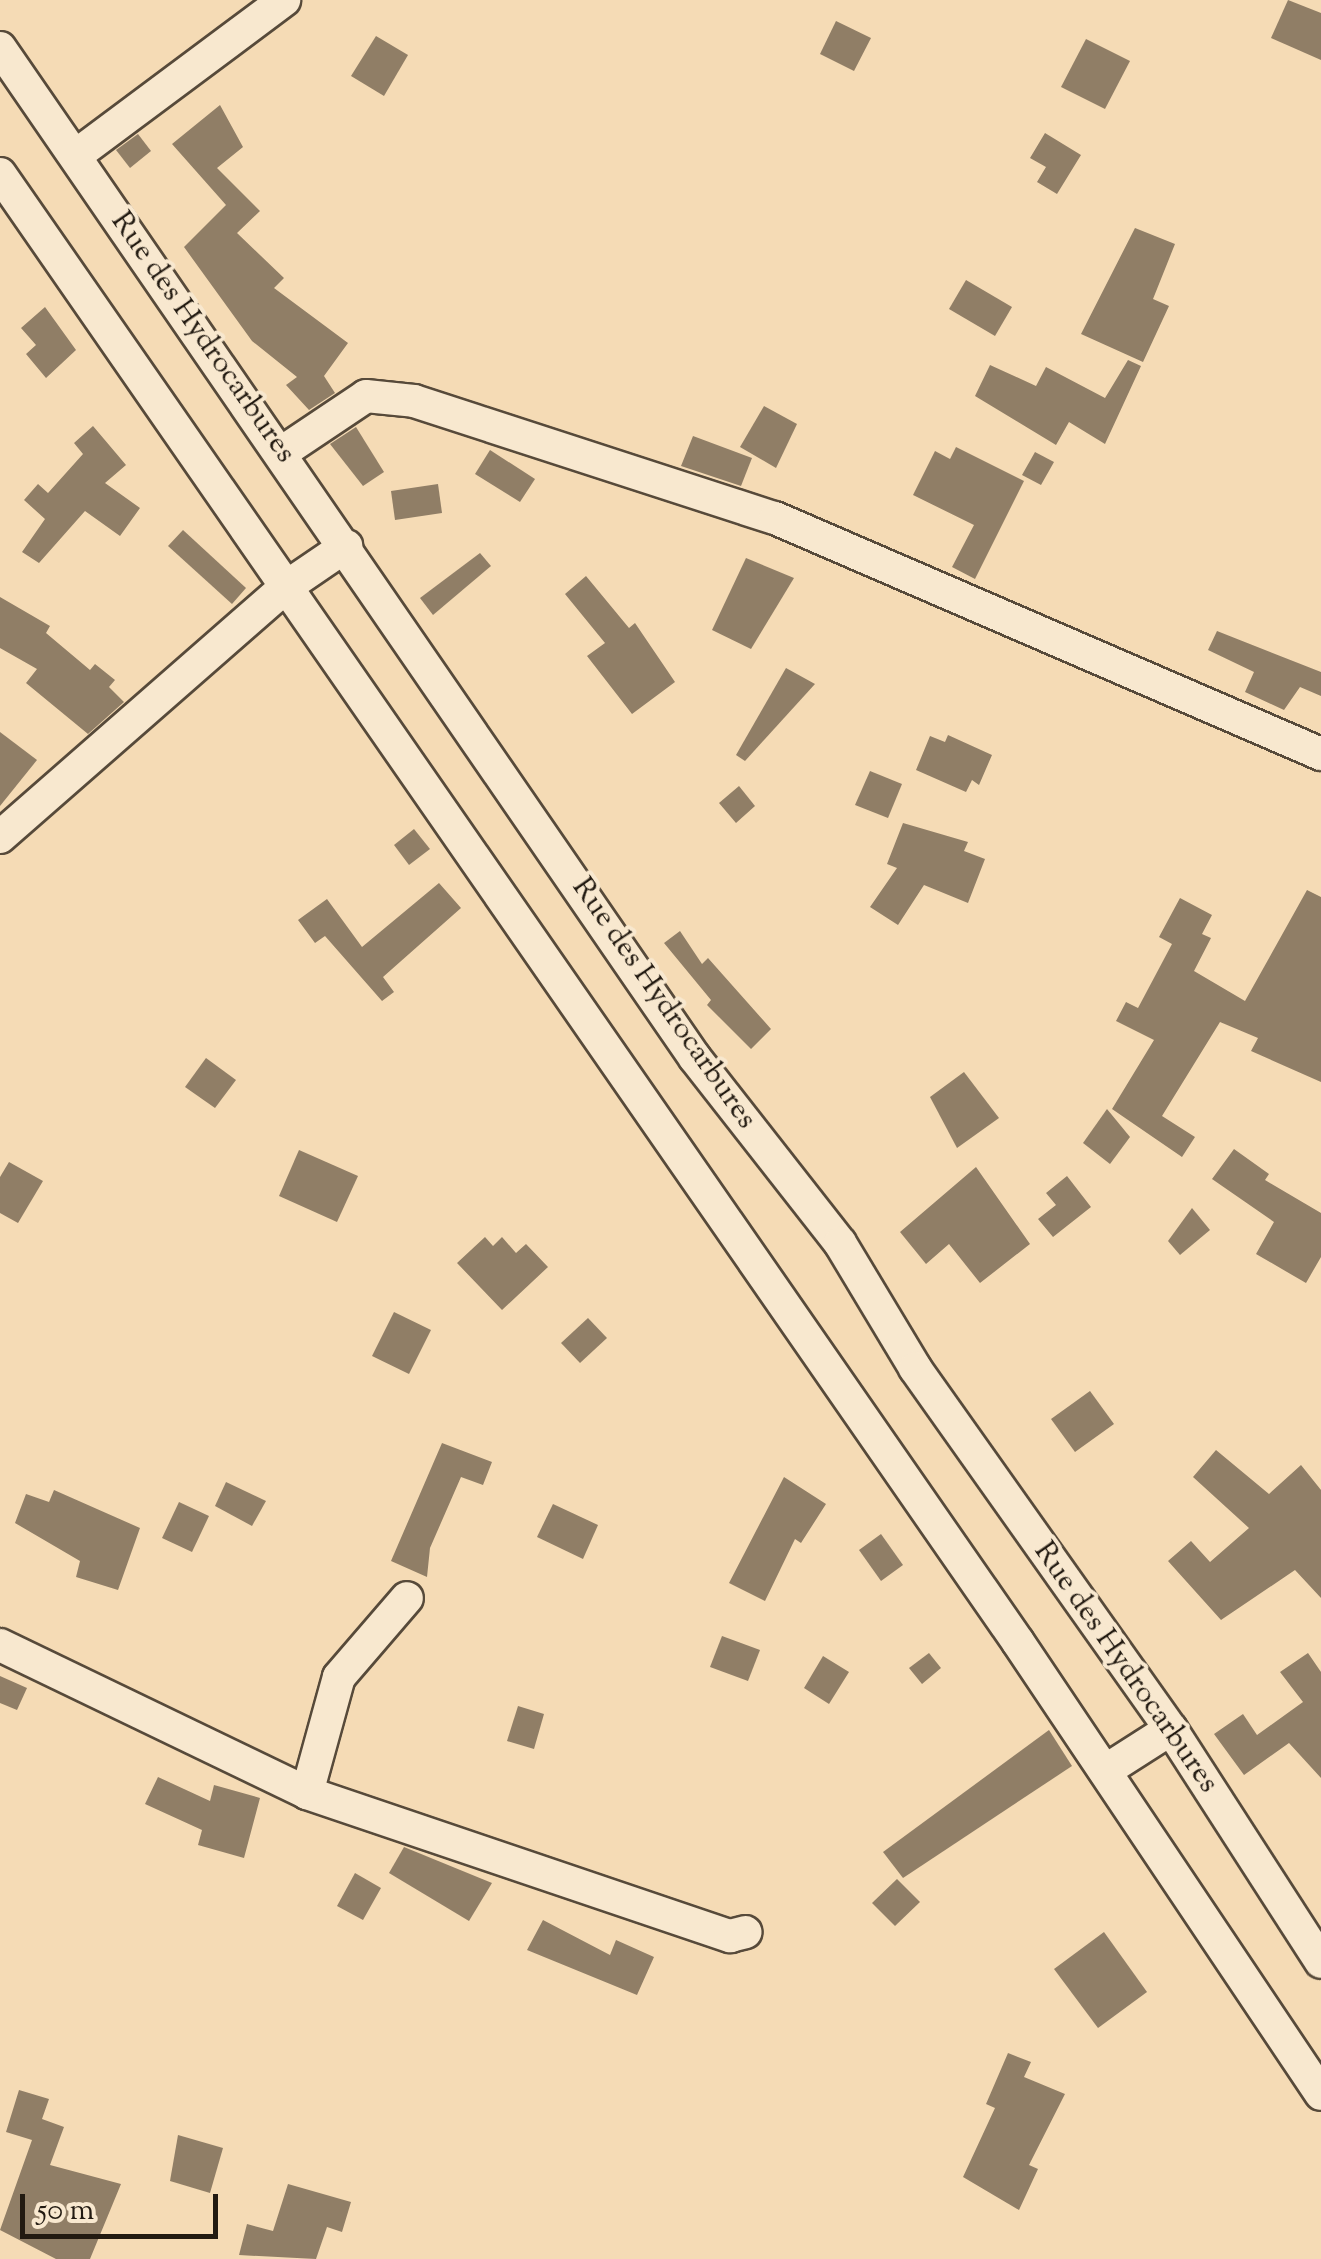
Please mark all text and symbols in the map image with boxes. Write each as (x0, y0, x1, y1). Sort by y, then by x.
street label: Rue des Hydrocarbures (102, 206, 302, 470)
street label: Rue des Hydrocarbures (563, 872, 763, 1136)
street label: Rue des Hydrocarbures (1025, 1536, 1225, 1800)
scale bar (25, 2174, 222, 2236)
text: 50 m (37, 2190, 94, 2233)

